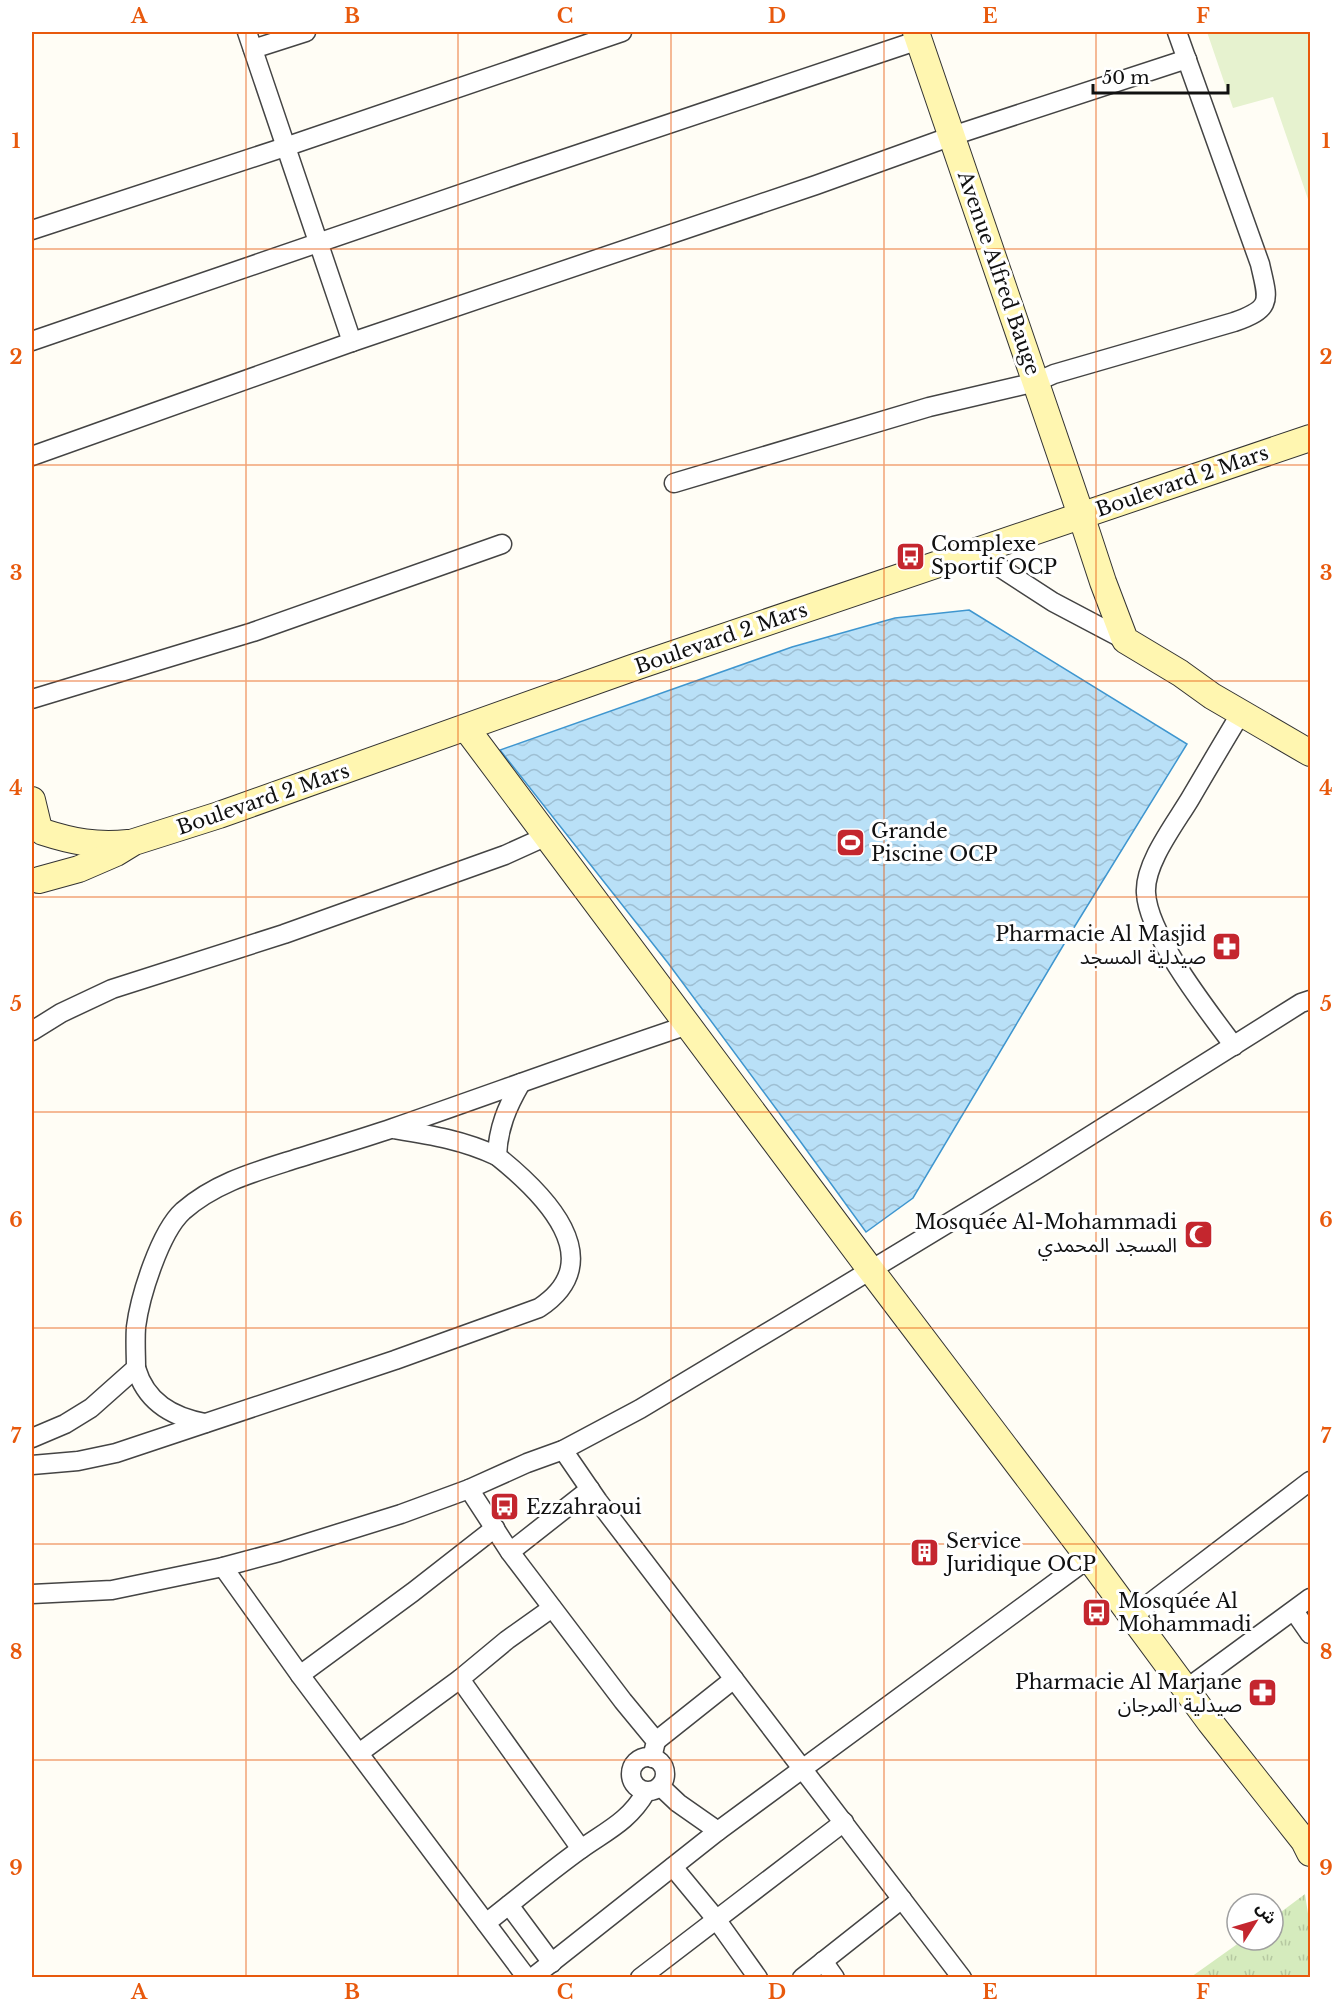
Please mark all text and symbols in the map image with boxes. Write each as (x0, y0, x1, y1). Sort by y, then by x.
text: A (130, 4, 148, 28)
text: B (344, 4, 360, 28)
text: C (557, 4, 573, 28)
text: D (768, 4, 786, 28)
text: E (982, 4, 998, 28)
text: F (1196, 4, 1210, 28)
scale bar (1093, 57, 1228, 95)
text: 50 m (1102, 67, 1150, 89)
text: 1 (12, 129, 21, 153)
text: 1 (1322, 129, 1331, 153)
street label: Avenue Alfred Bauge (952, 167, 1045, 378)
text: 2 (9, 345, 23, 369)
text: 2 (1319, 345, 1333, 369)
street label: Boulevard 2 Mars (1093, 440, 1271, 522)
place label: Complexe Sportif OCP (931, 532, 1057, 579)
bus stop icon: Complexe Sportif OCP (894, 540, 926, 572)
text: 3 (10, 561, 22, 585)
text: 3 (1320, 561, 1332, 585)
street label: Boulevard 2 Mars (632, 597, 810, 679)
street label: Boulevard 2 Mars (174, 758, 352, 840)
text: 4 (9, 776, 23, 800)
text: 4 (1319, 776, 1333, 800)
place label: Grande Piscine OCP (871, 819, 998, 866)
sports icon: Grande Piscine OCP (834, 826, 866, 858)
place label: Pharmacie Al Masjid صيدلية المسجد (995, 922, 1206, 969)
pharmacy icon: Pharmacie Al Masjid صيدلية المسجد (1211, 930, 1243, 962)
text: 5 (10, 992, 22, 1016)
text: 5 (1320, 992, 1332, 1016)
text: 6 (9, 1208, 23, 1232)
text: 6 (1319, 1208, 1333, 1232)
place label: Mosquée Al-Mohammadi المسجد المحمدي (915, 1210, 1177, 1261)
mosque icon: Mosquée Al-Mohammadi المسجد المحمدي (1182, 1218, 1214, 1250)
text: 7 (11, 1424, 22, 1448)
text: 7 (1321, 1424, 1332, 1448)
bus stop icon: Ezzahraoui (489, 1491, 521, 1523)
place label: Ezzahraoui (526, 1495, 642, 1519)
place label: Service Juridique OCP (943, 1529, 1096, 1576)
building icon: Service Juridique OCP (909, 1537, 941, 1569)
place label: Mosquée Al Mohammadi (1118, 1589, 1252, 1636)
bus stop icon: Mosquée Al Mohammadi (1081, 1597, 1113, 1629)
text: 8 (10, 1640, 22, 1664)
text: 8 (1320, 1640, 1332, 1664)
place label: Pharmacie Al Marjane صيدلية المرجان (1015, 1670, 1242, 1717)
pharmacy icon: Pharmacie Al Marjane صيدلية المرجان (1247, 1677, 1279, 1709)
text: 9 (9, 1856, 23, 1880)
text: 9 (1319, 1856, 1333, 1880)
north arrow (1225, 1892, 1285, 1952)
text: ش (1252, 1898, 1282, 1928)
text: A (130, 1980, 148, 2004)
text: B (344, 1980, 360, 2004)
text: C (557, 1980, 573, 2004)
text: D (768, 1980, 786, 2004)
text: E (982, 1980, 998, 2004)
text: F (1196, 1980, 1210, 2004)

